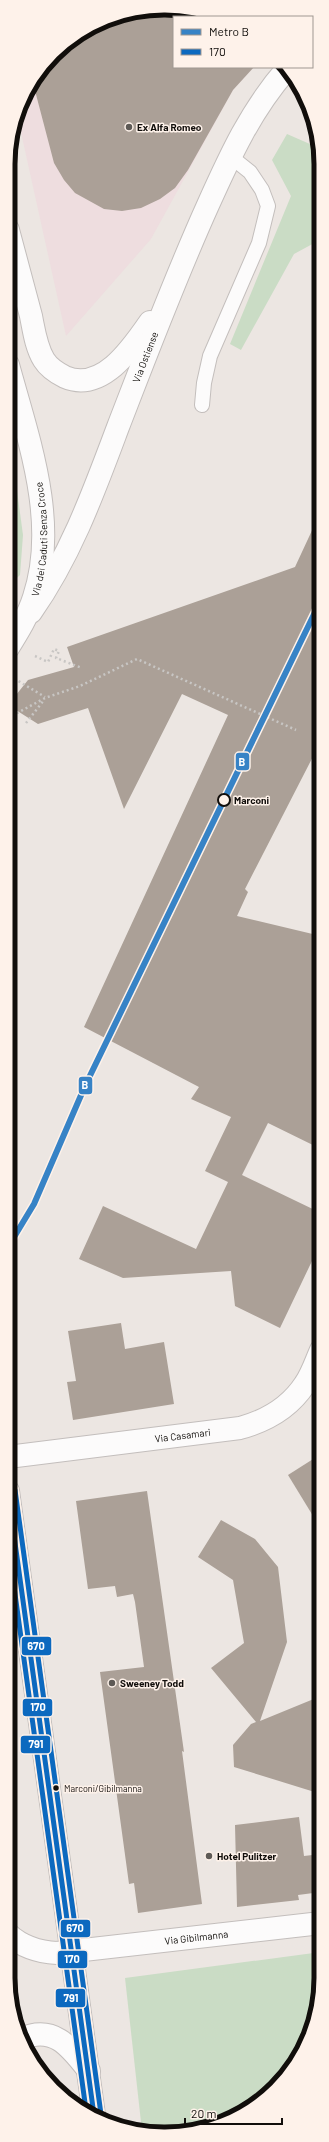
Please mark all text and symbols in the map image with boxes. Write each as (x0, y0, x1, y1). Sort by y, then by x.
legend (173, 16, 313, 68)
text: Metro B (209, 24, 249, 38)
text: 170 (209, 44, 226, 58)
place label: Ex Alfa Romeo (137, 121, 202, 133)
marker: Ex Alfa Romeo (124, 122, 134, 132)
street label: Via Ostiense (130, 330, 160, 384)
street label: Via dei Caduti Senza Croce (29, 481, 49, 598)
line badge: B (235, 752, 250, 771)
text: B (239, 755, 246, 768)
marker: Marconi (217, 793, 231, 807)
place label: Marconi (234, 794, 269, 806)
line badge: B (78, 1076, 93, 1095)
text: B (82, 1078, 89, 1091)
street label: Via Casamari (154, 1426, 211, 1445)
line badge: 670 (21, 1636, 52, 1656)
text: 670 (27, 1639, 45, 1652)
place label: Sweeney Todd (120, 1677, 184, 1689)
marker: Sweeney Todd (107, 1678, 117, 1688)
line badge: 170 (22, 1698, 53, 1717)
text: 170 (30, 1700, 46, 1713)
line badge: 791 (20, 1735, 51, 1754)
text: 791 (29, 1737, 44, 1750)
marker: Marconi/Gibilmanna (51, 1783, 61, 1793)
place label: Marconi/Gibilmanna (64, 1783, 142, 1794)
place label: Hotel Pulitzer (217, 1850, 277, 1862)
marker: Hotel Pulitzer (204, 1851, 214, 1861)
line badge: 670 (60, 1919, 91, 1938)
text: 670 (66, 1921, 84, 1934)
street label: Via Gibilmanna (164, 1928, 229, 1947)
line badge: 170 (57, 1950, 88, 1969)
text: 170 (64, 1952, 80, 1965)
line badge: 791 (55, 1988, 86, 2008)
text: 791 (64, 1991, 79, 2004)
scale bar (185, 2100, 282, 2126)
text: 20 m (191, 2106, 217, 2120)

